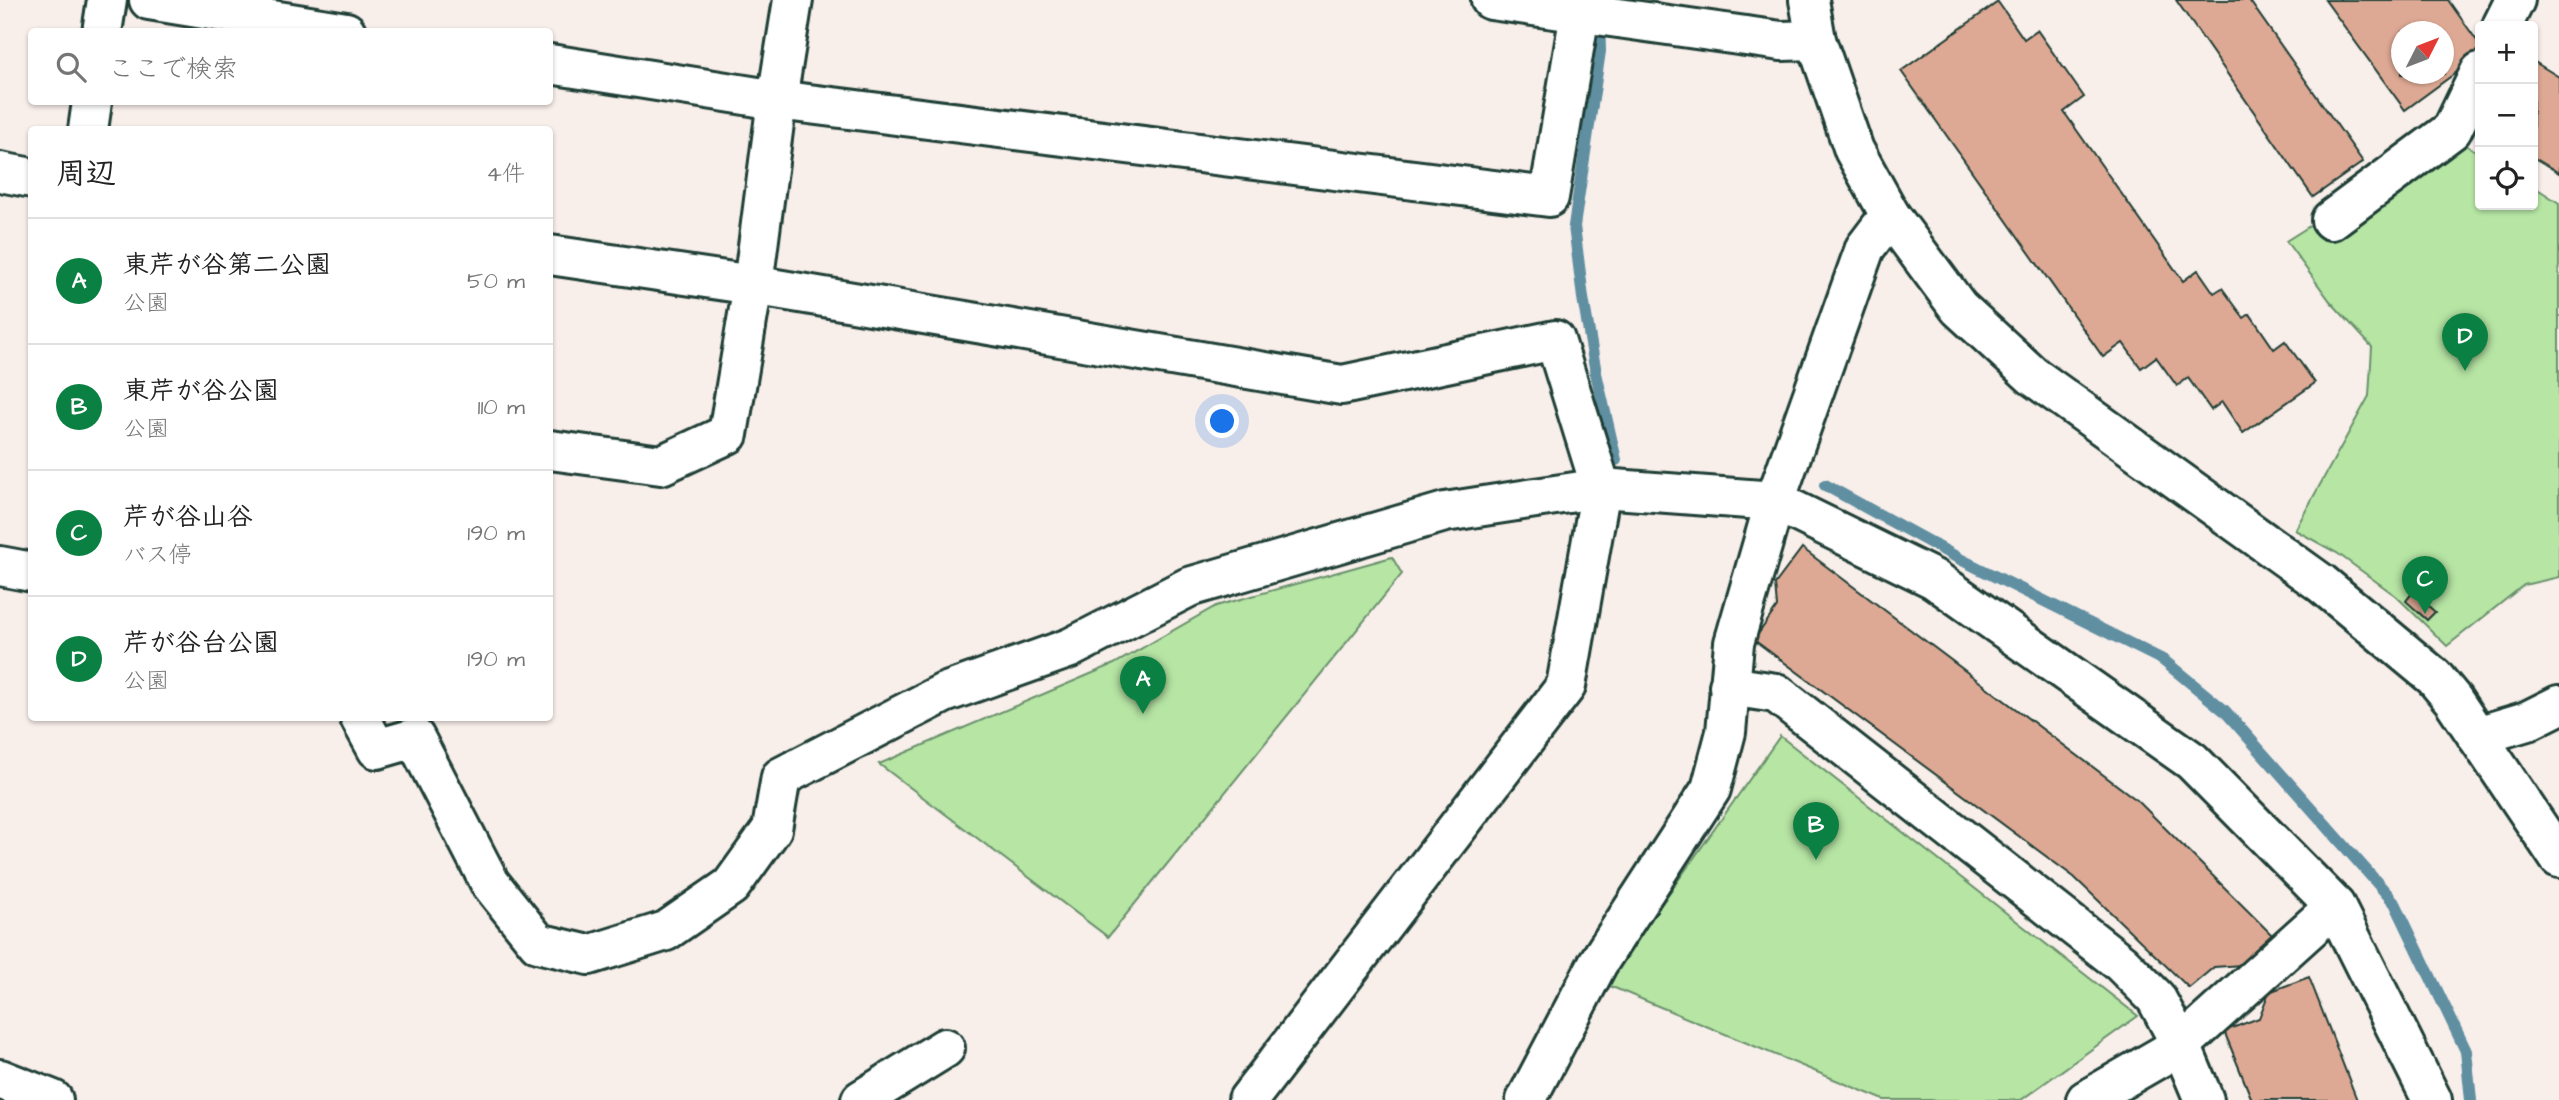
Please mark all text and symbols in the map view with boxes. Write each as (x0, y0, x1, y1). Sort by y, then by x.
north arrow (2391, 21, 2454, 84)
map controls (2475, 21, 2538, 210)
button: + (2475, 21, 2538, 84)
search box (28, 28, 553, 105)
icon: search (52, 48, 90, 86)
text: ここで検索 (108, 51, 238, 87)
button: − (2475, 84, 2538, 147)
button: locate (2475, 147, 2538, 210)
text: 周辺 (56, 153, 116, 195)
text: 4件 (486, 158, 525, 190)
text: 東芹が谷第二公園 (123, 247, 331, 283)
text: A (72, 265, 86, 297)
text: 50 m (467, 265, 525, 297)
text: 公園 (123, 287, 169, 319)
pin: D (2442, 313, 2488, 371)
text: 東芹が谷公園 (123, 373, 279, 409)
text: B (71, 391, 87, 423)
text: 110 m (477, 391, 525, 423)
your location (1205, 404, 1239, 438)
text: 公園 (123, 413, 169, 445)
text: 芹が谷山谷 (123, 499, 253, 535)
text: C (71, 517, 87, 549)
text: 190 m (467, 517, 525, 549)
text: バス停 (123, 539, 192, 571)
pin: C (2402, 556, 2448, 614)
text: 芹が谷台公園 (123, 625, 279, 661)
text: D (72, 643, 86, 675)
text: 190 m (467, 643, 525, 675)
pin: A (1120, 656, 1166, 714)
text: 公園 (123, 665, 169, 697)
pin: B (1793, 802, 1839, 860)

